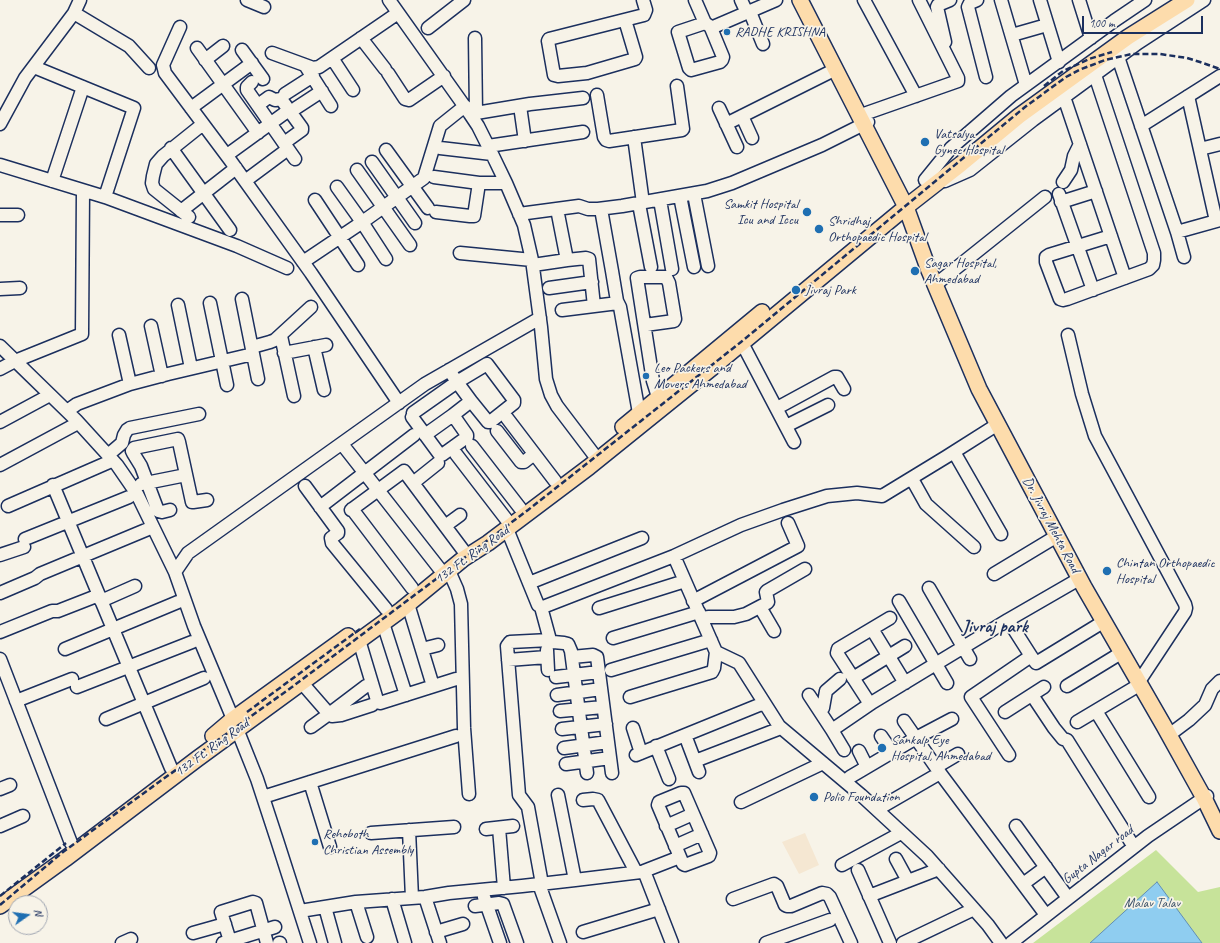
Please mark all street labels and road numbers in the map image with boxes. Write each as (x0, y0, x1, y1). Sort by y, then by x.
street label: Dr. Jivraj Mehta Road (1019, 474, 1083, 576)
street label: 132 Ft. Ring Road (432, 522, 512, 588)
street label: 132 Ft. Ring Road (172, 715, 252, 781)
street label: Gupta Nagar road (1059, 822, 1137, 888)

